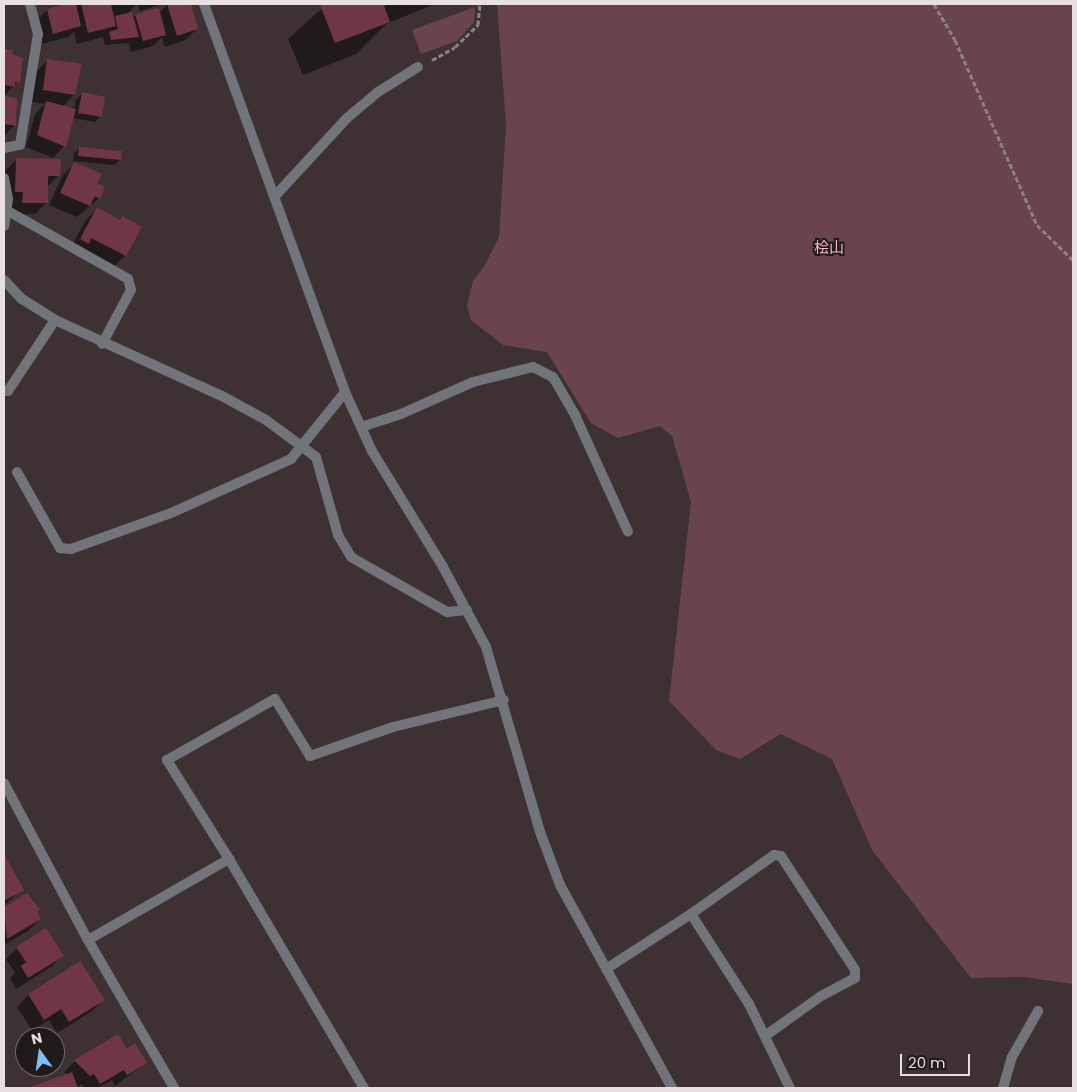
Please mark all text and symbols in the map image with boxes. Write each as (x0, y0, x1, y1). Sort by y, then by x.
park label: 桧山 (814, 239, 844, 257)
north arrow (15, 1027, 65, 1077)
text: N (29, 1027, 44, 1049)
scale bar (902, 1044, 972, 1076)
text: 20 m (908, 1052, 946, 1073)

